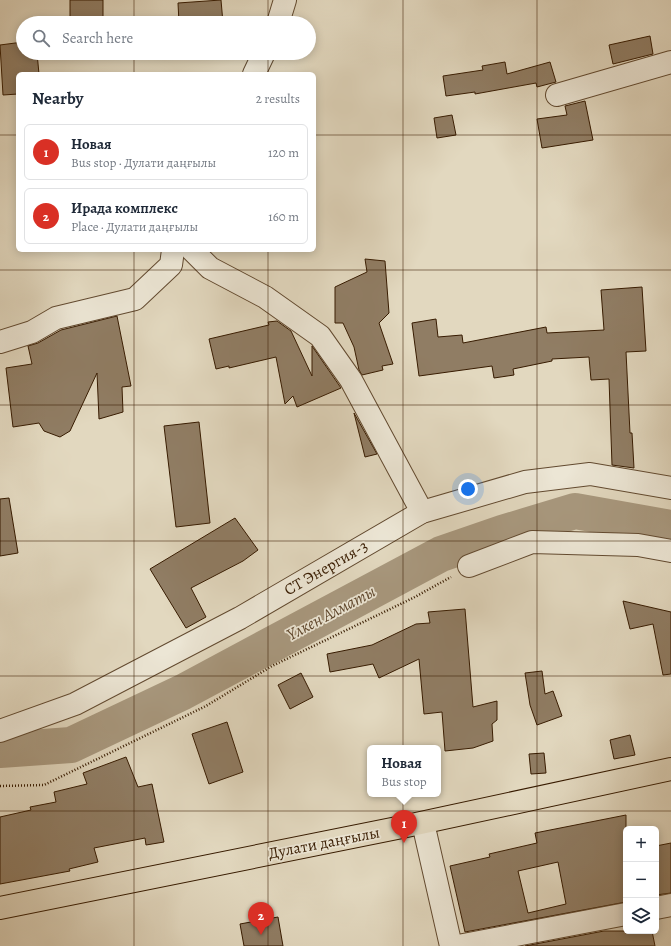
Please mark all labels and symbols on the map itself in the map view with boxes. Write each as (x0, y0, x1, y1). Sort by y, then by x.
your location (458, 479, 478, 499)
street label: СТ Энергия-3 (280, 535, 372, 601)
water label: Үлкен Алматы (283, 580, 379, 646)
pin: 1 (391, 810, 417, 843)
street label: Дулати даңғылы (266, 821, 382, 865)
pin: 2 (248, 902, 274, 935)

